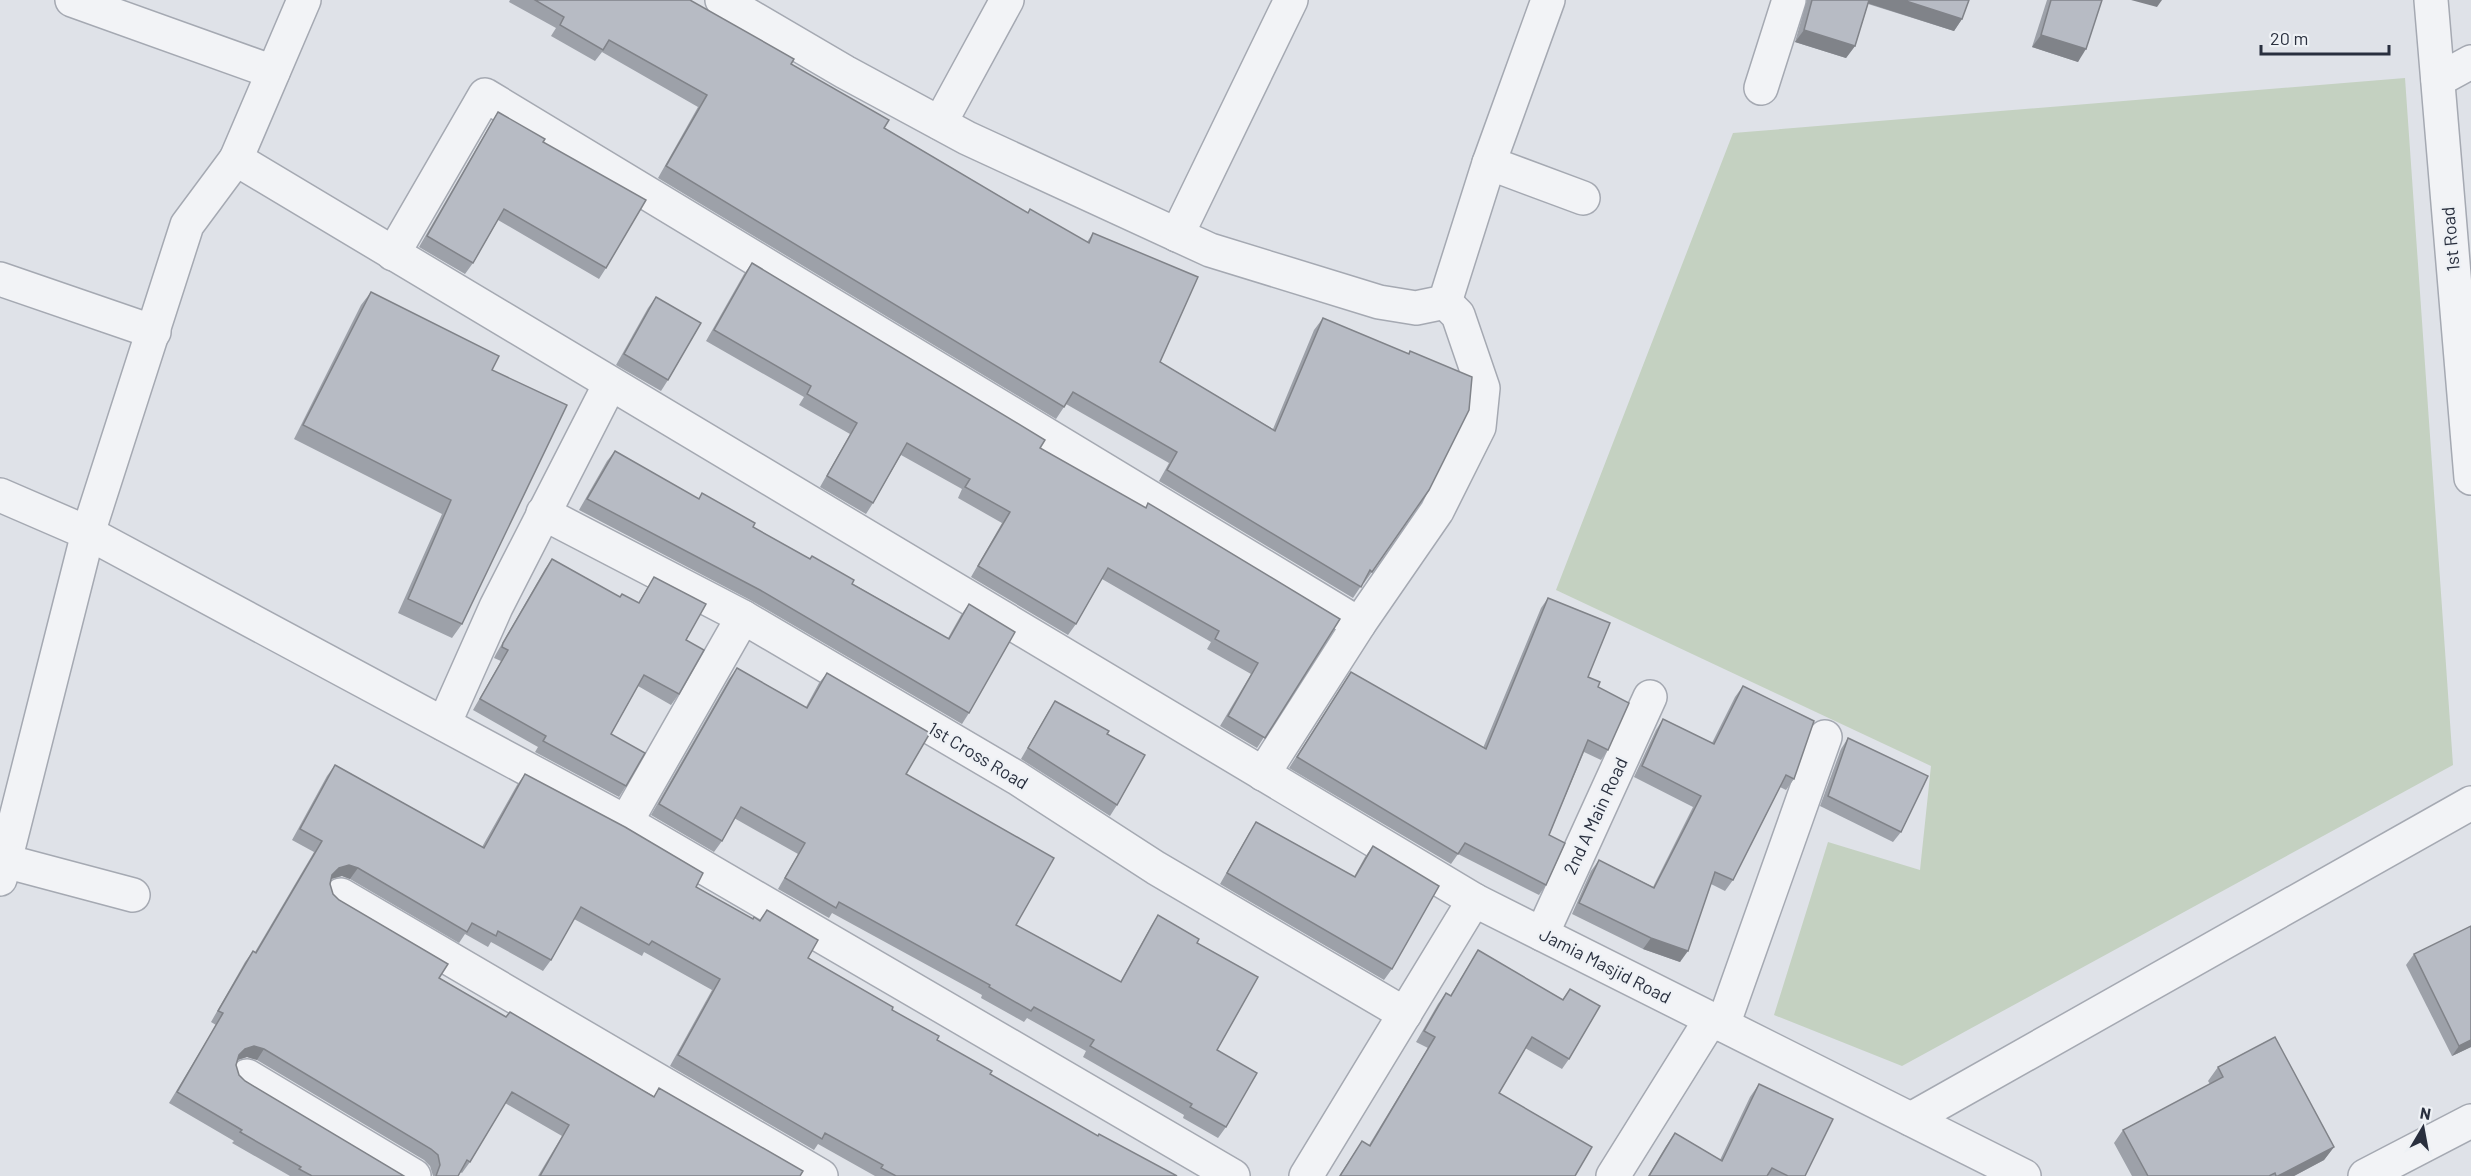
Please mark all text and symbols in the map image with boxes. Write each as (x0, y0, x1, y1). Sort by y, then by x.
scale bar (2261, 18, 2388, 56)
text: 20 m (2270, 27, 2308, 49)
street label: 1st Road (2436, 206, 2464, 272)
street label: 1st Cross Road (925, 717, 1032, 794)
street label: 2nd A Main Road (1558, 753, 1632, 878)
street label: Jamia Masjid Road (1536, 922, 1675, 1008)
north arrow (2393, 1098, 2453, 1158)
text: N (2419, 1102, 2433, 1123)

